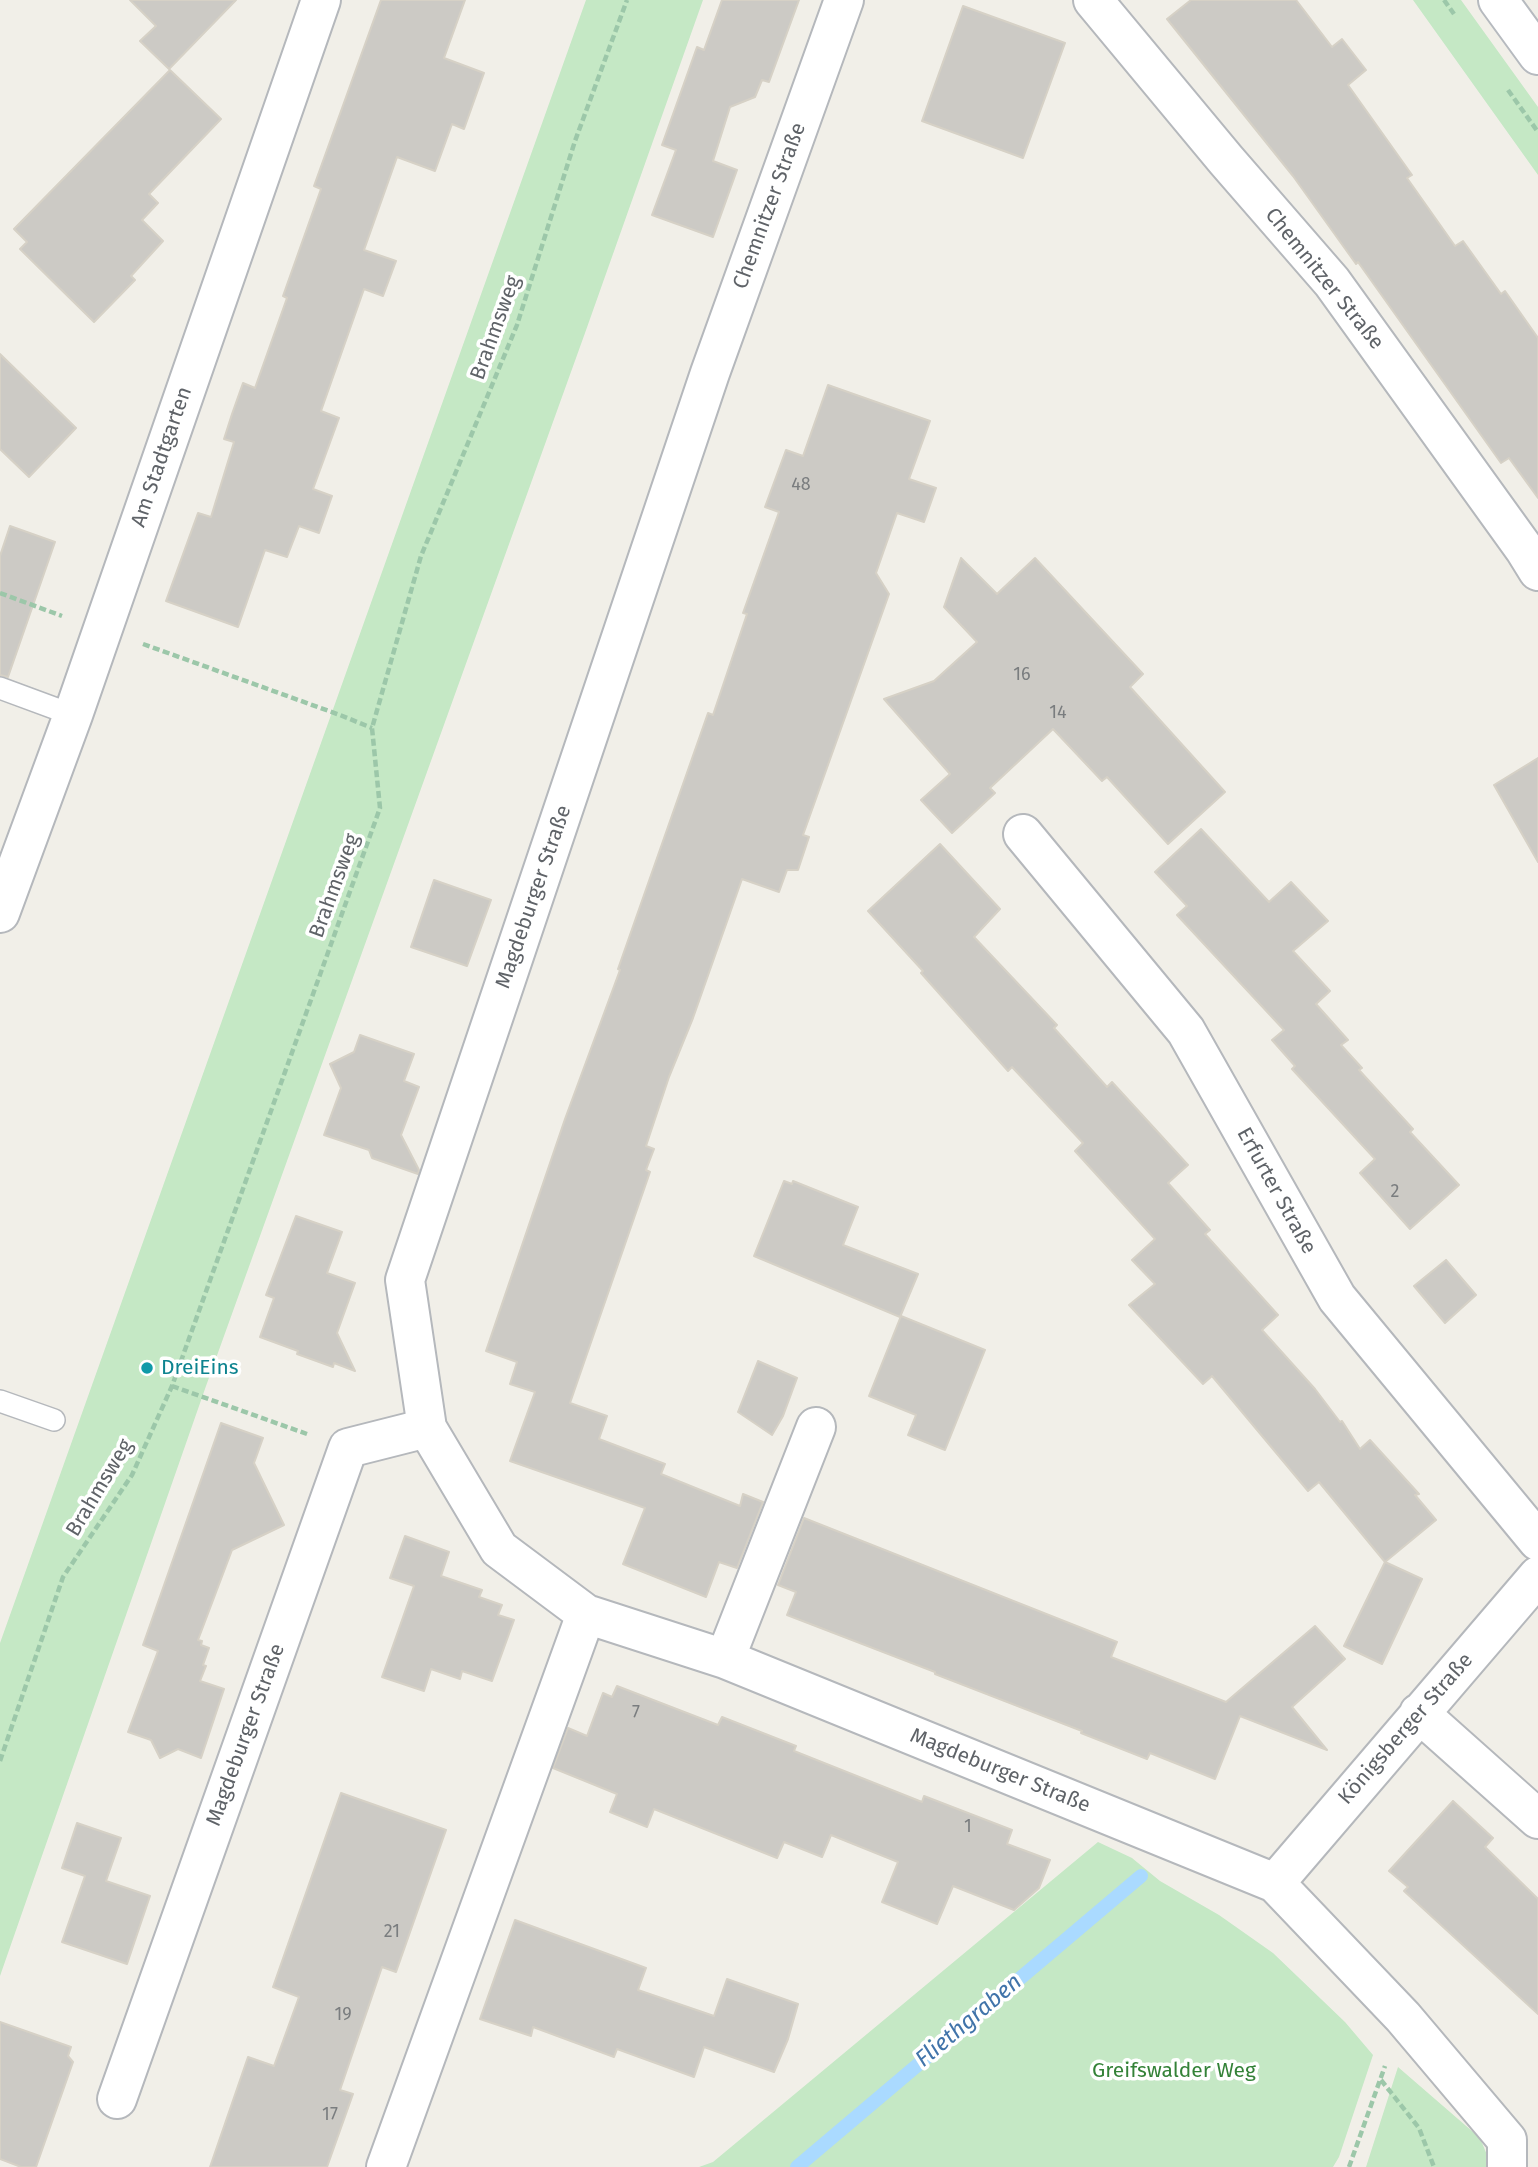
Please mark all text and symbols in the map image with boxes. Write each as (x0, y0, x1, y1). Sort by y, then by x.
street label: Chemnitzer Straße (728, 119, 812, 293)
street label: Chemnitzer Straße (1259, 203, 1389, 355)
street label: Brahmsweg (466, 273, 526, 383)
street label: Am Stadtgarten (126, 384, 198, 530)
house number: 48 (791, 474, 811, 496)
house number: 16 (1013, 664, 1031, 686)
house number: 14 (1049, 702, 1067, 724)
street label: Magdeburger Straße (491, 802, 577, 992)
street label: Brahmsweg (305, 831, 365, 941)
street label: Erfurter Straße (1231, 1123, 1321, 1259)
house number: 2 (1391, 1181, 1399, 1203)
place label: DreiEins (161, 1355, 239, 1381)
marker: DreiEins (139, 1360, 155, 1376)
street label: Brahmsweg (61, 1435, 139, 1541)
street label: Magdeburger Straße (201, 1640, 291, 1830)
street label: Königsberger Straße (1333, 1648, 1479, 1810)
house number: 7 (632, 1702, 640, 1724)
street label: Magdeburger Straße (906, 1723, 1094, 1819)
house number: 1 (964, 1816, 972, 1838)
house number: 21 (384, 1921, 400, 1943)
water label: Fliethgraben (910, 1969, 1028, 2073)
house number: 19 (334, 2004, 352, 2026)
park label: Greifswalder Weg (1092, 2058, 1256, 2084)
house number: 17 (322, 2104, 338, 2126)

